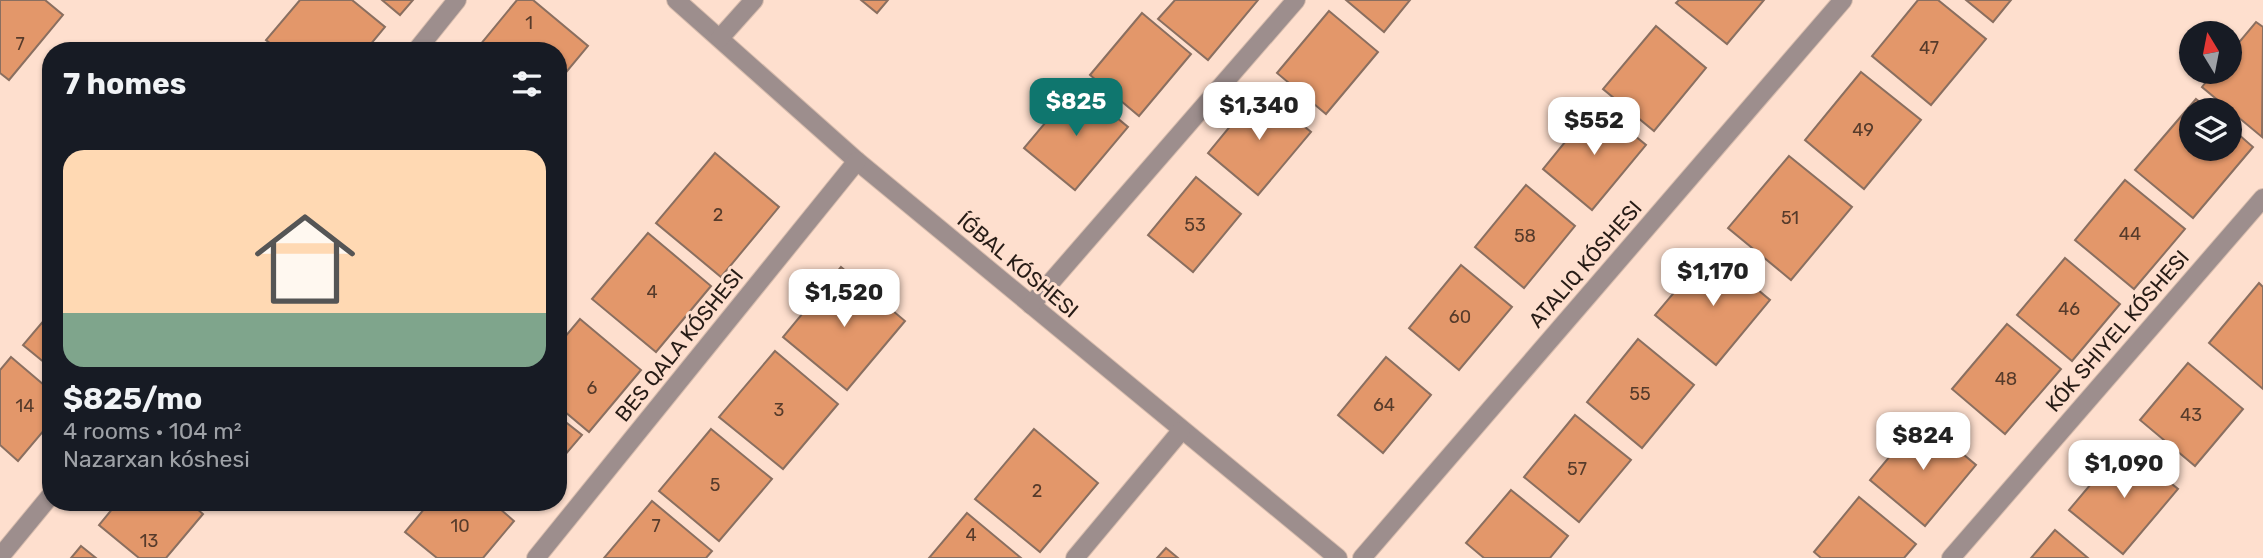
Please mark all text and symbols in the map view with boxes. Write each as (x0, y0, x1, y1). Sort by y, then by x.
house number: 1 (525, 12, 533, 34)
north arrow (2179, 21, 2242, 84)
map controls (2179, 21, 2242, 161)
house number: 7 (15, 33, 25, 55)
house number: 47 (1919, 37, 1939, 59)
icon: filters (508, 65, 546, 103)
text: 7 homes (63, 66, 186, 102)
pin: $825 (1035, 78, 1117, 138)
pin: $1,340 (1202, 82, 1316, 142)
text: $825 (1046, 87, 1106, 115)
text: $1,340 (1219, 91, 1299, 119)
pin: $552 (1553, 97, 1635, 157)
button: layers (2179, 98, 2242, 161)
text: $552 (1564, 106, 1624, 134)
house number: 49 (1852, 119, 1874, 141)
icon: home (242, 196, 368, 322)
street label: ATALIQ KÓSHESI (1523, 196, 1647, 332)
house number: 2 (713, 204, 723, 226)
street label: ÍǴBAL KÓSHESI (952, 207, 1084, 323)
house number: 51 (1781, 207, 1799, 229)
house number: 53 (1184, 214, 1206, 236)
house number: 44 (2119, 223, 2141, 245)
house number: 58 (1514, 225, 1536, 247)
street label: KÓK SHIYEL KÓSHESI (2040, 245, 2194, 417)
pin: $1,170 (1656, 248, 1770, 308)
text: $1,170 (1677, 257, 1749, 285)
street label: BES QALA KÓSHESI (610, 264, 748, 426)
pin: $1,520 (787, 270, 901, 329)
text: $1,520 (805, 278, 883, 306)
house number: 4 (646, 281, 658, 303)
house number: 46 (2058, 298, 2080, 320)
house number: 60 (1449, 306, 1471, 328)
house number: 48 (1995, 368, 2017, 390)
house number: 6 (587, 377, 598, 399)
text: $825/mo (63, 381, 202, 417)
house number: 55 (1629, 383, 1651, 405)
house number: 64 (1373, 394, 1395, 416)
house number: 14 (16, 395, 34, 417)
house number: 3 (774, 399, 784, 421)
house number: 43 (2180, 404, 2202, 426)
pin: $824 (1882, 412, 1964, 472)
text: 4 rooms · 104 m² (63, 417, 242, 445)
text: $824 (1892, 421, 1954, 449)
pin: $1,090 (2067, 440, 2181, 500)
text: Nazarxan kóshesi (63, 445, 250, 473)
text: $1,090 (2084, 449, 2164, 477)
house number: 57 (1567, 458, 1587, 480)
house number: 5 (710, 474, 720, 496)
house number: 2 (1032, 480, 1042, 502)
house number: 10 (450, 515, 470, 537)
house number: 7 (651, 515, 661, 537)
house number: 4 (965, 524, 977, 546)
house number: 13 (140, 530, 158, 552)

